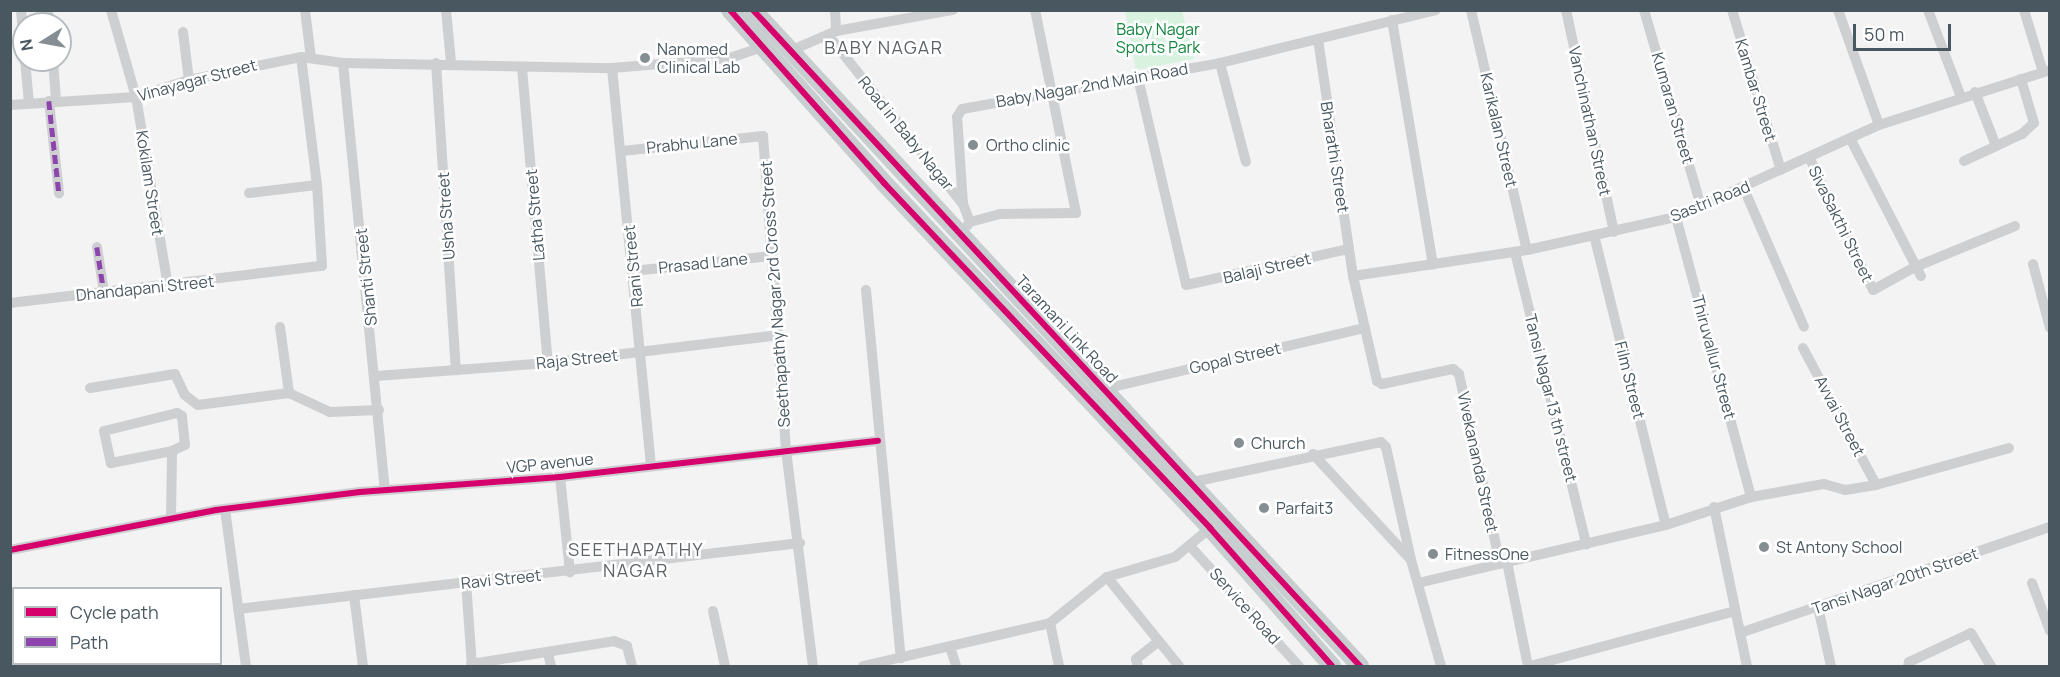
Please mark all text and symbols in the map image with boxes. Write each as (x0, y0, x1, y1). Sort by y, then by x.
north arrow (12, 12, 72, 72)
scale bar (1856, 12, 1954, 50)
park label: Baby Nagar Sports Park (1116, 19, 1200, 57)
text: 50 m (1864, 22, 1904, 46)
district label: BABY NAGAR (824, 36, 944, 58)
street label: Kambar Street (1731, 36, 1781, 144)
text: N (14, 37, 38, 53)
place label: Nanomed Clinical Lab (657, 39, 740, 77)
street label: Vanchinathan Street (1565, 45, 1615, 197)
street label: Kumaran Street (1648, 50, 1698, 166)
marker: Nanomed Clinical Lab (638, 51, 652, 65)
street label: Vinayagar Street (135, 55, 259, 105)
street label: Baby Nagar 2nd Main Road (995, 59, 1189, 111)
street label: Karikalan Street (1476, 71, 1522, 189)
street label: Road in Baby Nagar (854, 72, 958, 194)
street label: Bharathi Street (1317, 100, 1353, 214)
street label: Kokilam Street (132, 129, 168, 237)
street label: Prabhu Lane (645, 129, 739, 157)
place label: Ortho clinic (986, 135, 1070, 155)
marker: Ortho clinic (964, 136, 982, 154)
street label: Seethapathy Nagar 2rd Cross Street (756, 160, 794, 428)
street label: SivaSakthi Street (1805, 163, 1877, 285)
street label: Latha Street (521, 168, 549, 262)
street label: Usha Street (433, 171, 459, 261)
street label: Sastri Road (1667, 176, 1753, 226)
street label: Rani Street (619, 224, 647, 308)
street label: Shanti Street (351, 227, 381, 327)
street label: Prasad Lane (657, 249, 749, 277)
street label: Balaji Street (1221, 249, 1313, 287)
street label: Dhandapani Street (75, 271, 215, 305)
street label: Taramani Link Road (1012, 271, 1122, 387)
street label: Thiruvallur Street (1688, 293, 1740, 421)
street label: Tansi Nagar 13 th street (1521, 312, 1581, 484)
street label: Gopal Street (1188, 338, 1282, 378)
street label: Film Street (1611, 339, 1649, 421)
street label: Raja Street (535, 345, 619, 373)
street label: Avvai Street (1811, 373, 1869, 459)
street label: Vivekananda Street (1454, 390, 1502, 534)
place label: Church (1251, 433, 1305, 453)
marker: Church (1232, 436, 1246, 450)
street label: VGP avenue (506, 449, 594, 477)
place label: Parfait3 (1276, 498, 1333, 518)
marker: Parfait3 (1257, 501, 1271, 515)
place label: St Antony School (1776, 537, 1902, 557)
district label: SEETHAPATHY NAGAR (568, 539, 704, 582)
marker: St Antony School (1757, 540, 1771, 554)
place label: FitnessOne (1445, 544, 1529, 564)
street label: Tansi Nagar 20th Street (1809, 544, 1981, 618)
marker: FitnessOne (1426, 547, 1440, 561)
street label: Service Road (1206, 564, 1284, 648)
street label: Ravi Street (460, 565, 542, 593)
legend (12, 587, 222, 665)
text: Cycle path (70, 600, 159, 624)
text: Path (70, 630, 108, 654)

